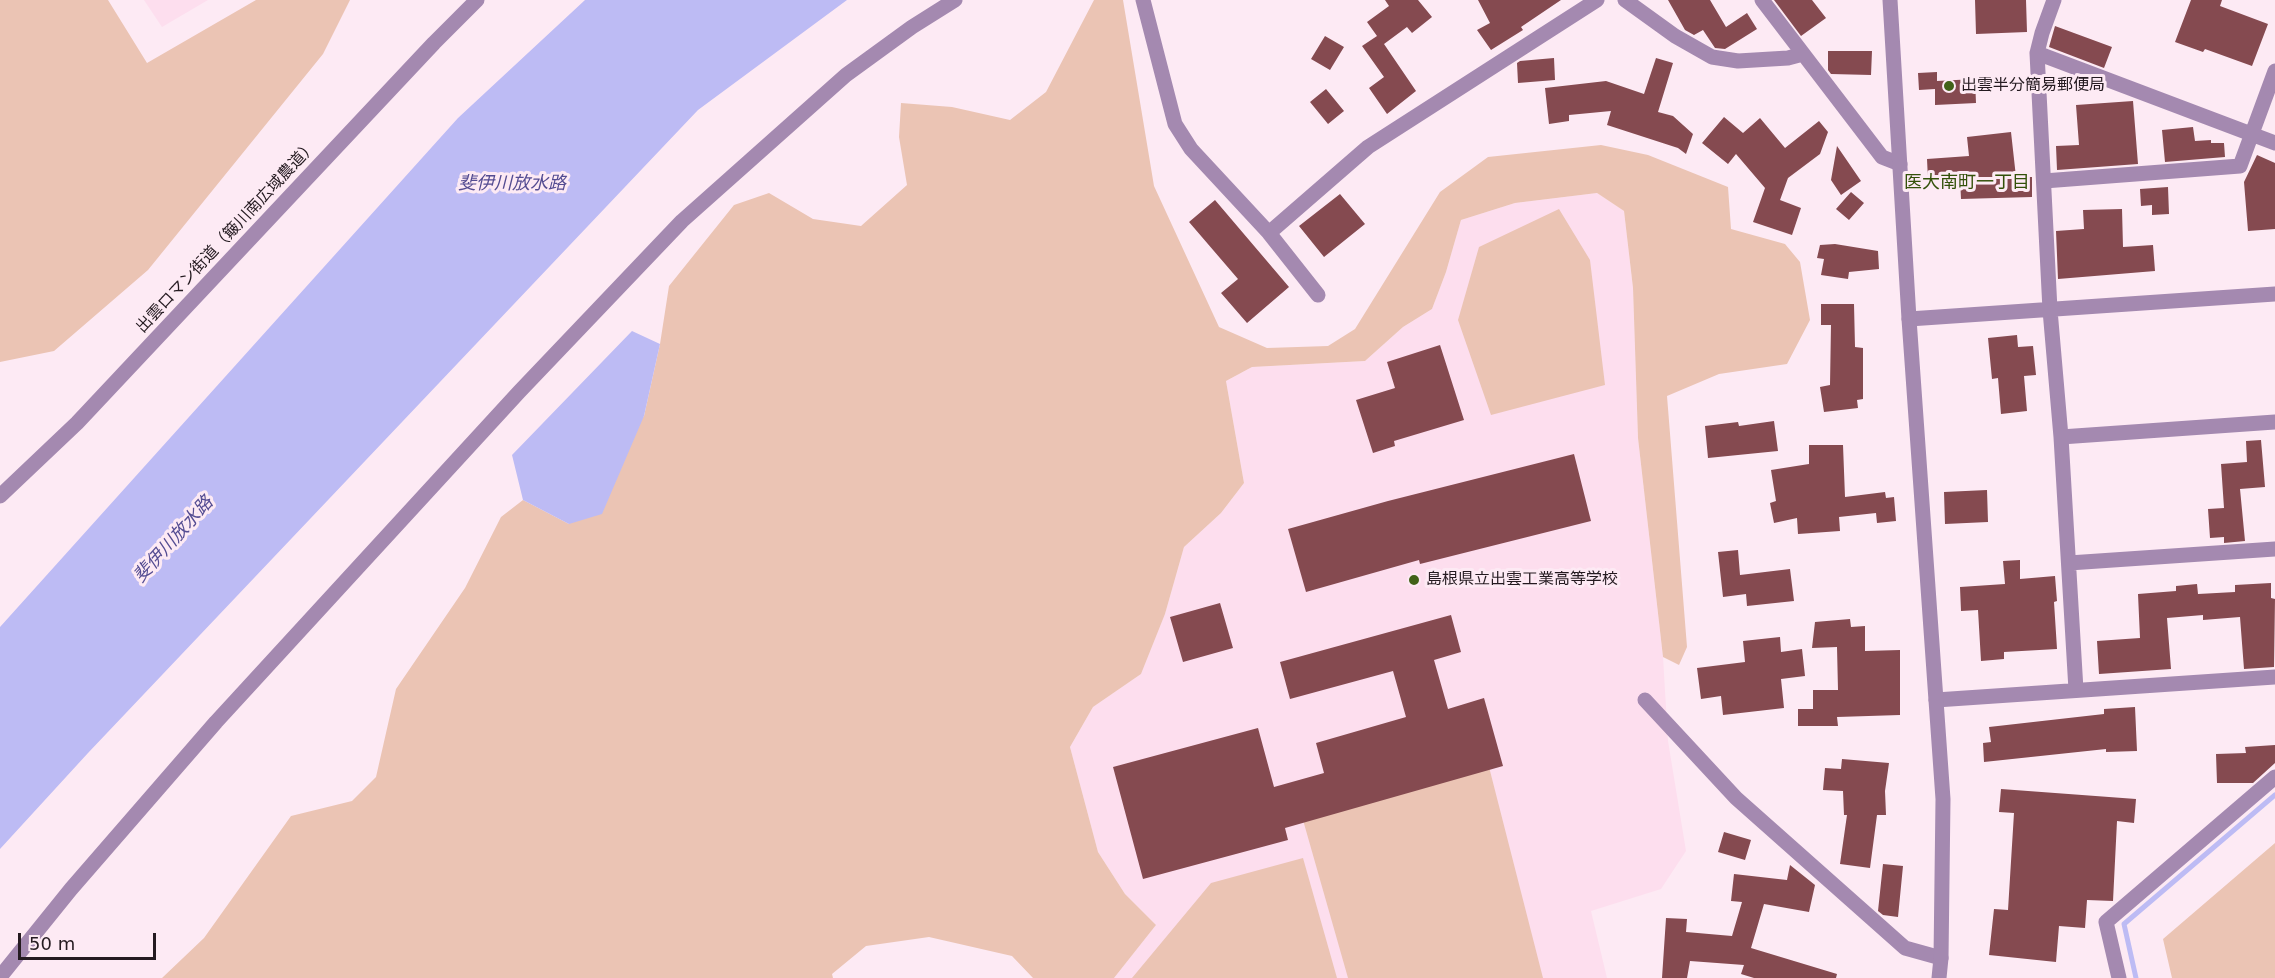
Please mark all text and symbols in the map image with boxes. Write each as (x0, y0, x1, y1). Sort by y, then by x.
place label: 出雲半分簡易郵便局 (1961, 76, 2105, 96)
marker: 出雲半分簡易郵便局 (1942, 79, 1956, 93)
street label: 出雲ロマン街道（簸川南広域農道） (133, 137, 321, 337)
district label: 医大南町一丁目 (1904, 172, 2030, 194)
water label: 斐伊川放水路 (458, 173, 566, 195)
water label: 斐伊川放水路 (130, 493, 218, 587)
place label: 島根県立出雲工業高等学校 (1426, 570, 1618, 590)
marker: 島根県立出雲工業高等学校 (1407, 573, 1421, 587)
scale bar (21, 921, 159, 959)
text: 50 m (29, 933, 75, 954)

